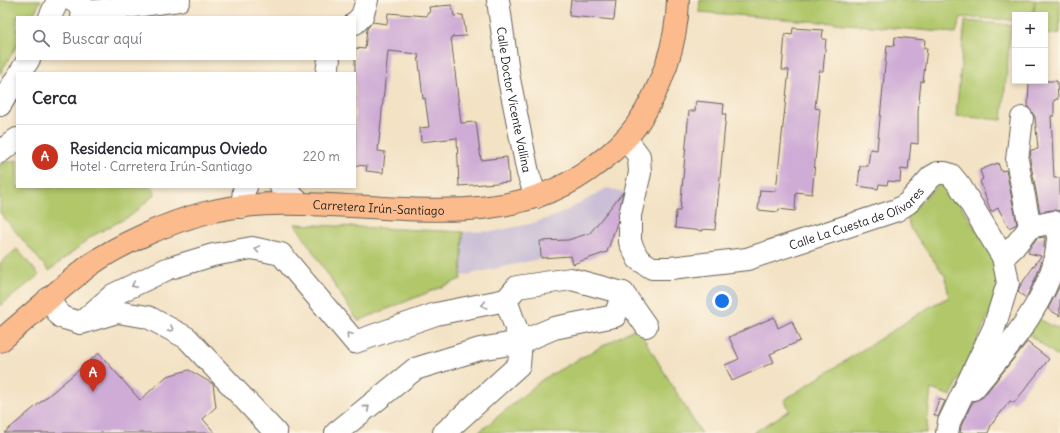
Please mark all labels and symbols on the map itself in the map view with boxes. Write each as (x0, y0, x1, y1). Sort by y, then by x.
street label: Calle Doctor Vicente Vallina (494, 26, 535, 174)
street label: Calle La Cuesta de Olivares (787, 183, 927, 252)
street label: Carretera Irún-Santiago (313, 197, 445, 217)
one-way arrow (254, 245, 260, 254)
one-way arrow (130, 280, 138, 288)
your location (712, 291, 732, 311)
one-way arrow (481, 300, 487, 308)
one-way arrow (166, 324, 174, 332)
one-way arrow (347, 332, 354, 339)
pin: A (80, 359, 106, 392)
one-way arrow (362, 406, 369, 413)

